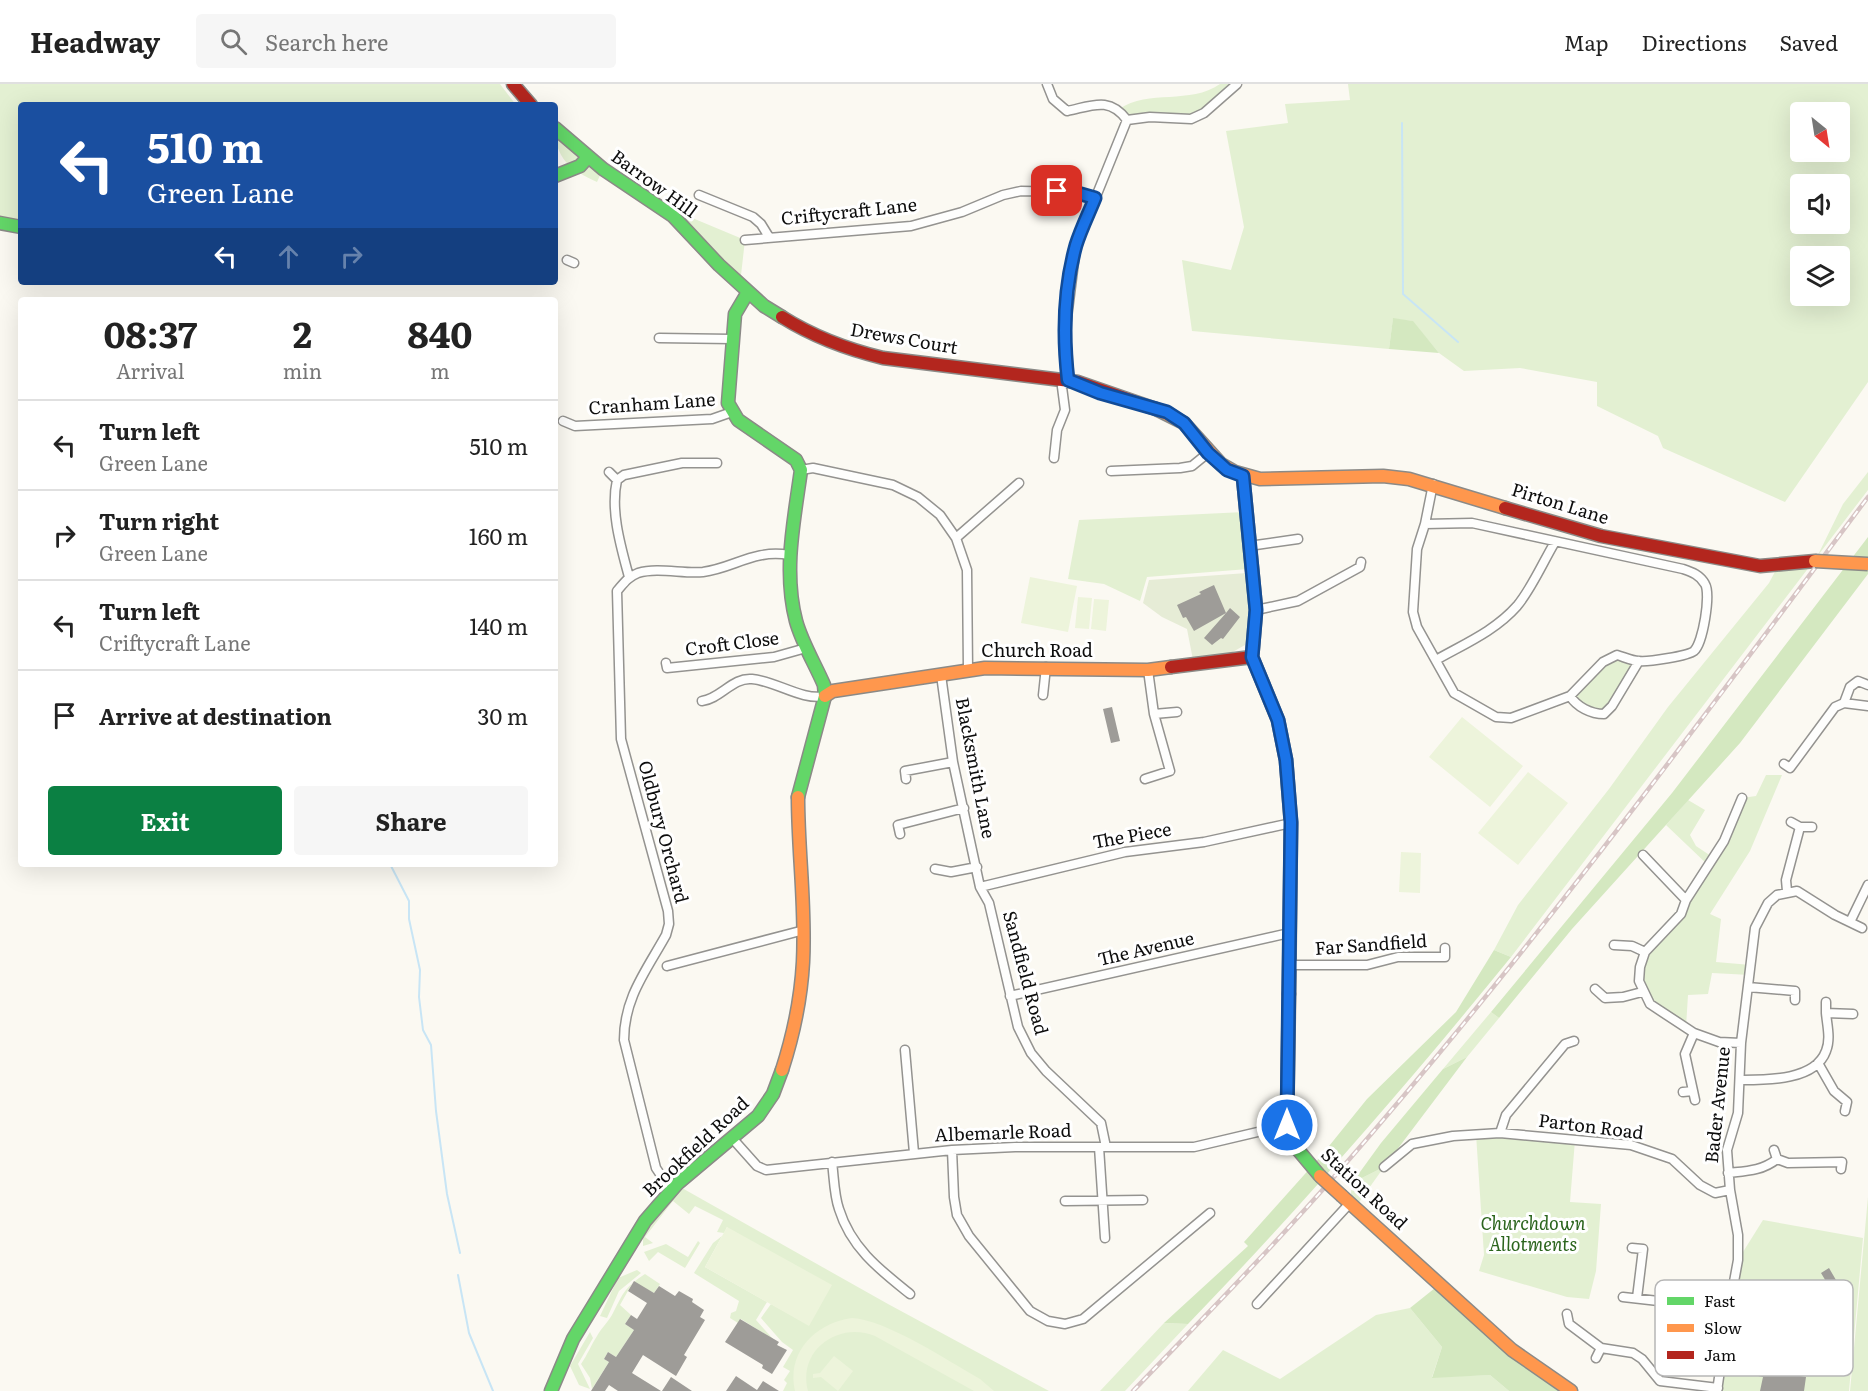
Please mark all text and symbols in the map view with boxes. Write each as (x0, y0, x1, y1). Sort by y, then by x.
search box (196, 14, 616, 68)
text: Headway (30, 20, 160, 62)
icon: search (217, 25, 250, 58)
text: Search here (265, 25, 388, 58)
text: Map (1564, 26, 1609, 57)
text: Directions (1642, 26, 1747, 57)
text: Saved (1780, 26, 1838, 57)
north arrow (1790, 102, 1850, 162)
map controls (1790, 102, 1850, 306)
text: 510 m (147, 114, 263, 176)
icon: left (48, 126, 126, 204)
street label: Barrow Hill (606, 142, 704, 223)
pin (1031, 165, 1082, 216)
text: Green Lane (147, 171, 294, 211)
icon: arrive (1040, 174, 1073, 207)
button: sound (1790, 174, 1850, 234)
street label: Criftycraft Lane (780, 190, 918, 231)
icon: left (209, 240, 242, 273)
icon: ahead (272, 240, 305, 273)
icon: right (335, 240, 368, 273)
button: layers (1790, 246, 1850, 306)
text: 08:37 (103, 306, 197, 359)
text: 2 (293, 306, 312, 359)
text: 840 (407, 306, 473, 359)
street label: Drews Court (848, 315, 961, 360)
text: Arrival (116, 355, 185, 385)
text: min (283, 355, 322, 385)
text: m (430, 355, 450, 385)
street label: Cranham Lane (588, 385, 716, 420)
text: Turn left (99, 414, 200, 447)
icon: left (48, 429, 81, 462)
text: 510 m (469, 429, 528, 462)
text: Green Lane (99, 447, 208, 477)
street label: Pirton Lane (1508, 475, 1612, 530)
text: Turn right (99, 504, 219, 537)
icon: right (48, 519, 81, 552)
text: 160 m (469, 519, 528, 552)
text: Green Lane (99, 537, 208, 567)
text: Turn left (99, 594, 200, 627)
icon: left (48, 609, 81, 642)
text: 140 m (469, 609, 528, 642)
street label: Croft Close (683, 623, 780, 662)
text: Criftycraft Lane (99, 627, 251, 657)
street label: Church Road (981, 636, 1093, 663)
street label: Blacksmith Lane (950, 695, 1003, 841)
icon: arrive (48, 699, 81, 732)
text: Arrive at destination (99, 699, 332, 732)
text: 30 m (478, 699, 528, 732)
street label: Oldbury Orchard (632, 757, 696, 906)
button: Exit (48, 786, 282, 855)
button: Share (294, 786, 528, 855)
street label: The Piece (1090, 814, 1173, 855)
street label: Sandfield Road (997, 907, 1056, 1038)
street label: The Avenue (1095, 923, 1197, 972)
street label: Far Sandfield (1314, 926, 1428, 961)
street label: Bader Avenue (1697, 1045, 1736, 1164)
street label: Brookfield Road (636, 1089, 754, 1202)
position arrow (1255, 1093, 1319, 1157)
street label: Parton Road (1537, 1106, 1645, 1145)
street label: Albemarle Road (934, 1116, 1072, 1147)
street label: Station Road (1316, 1141, 1414, 1235)
park label: Churchdown Allotments (1480, 1209, 1586, 1257)
legend (1655, 1280, 1853, 1376)
text: Fast (1704, 1288, 1736, 1312)
text: Slow (1704, 1315, 1742, 1339)
text: Jam (1704, 1342, 1737, 1366)

